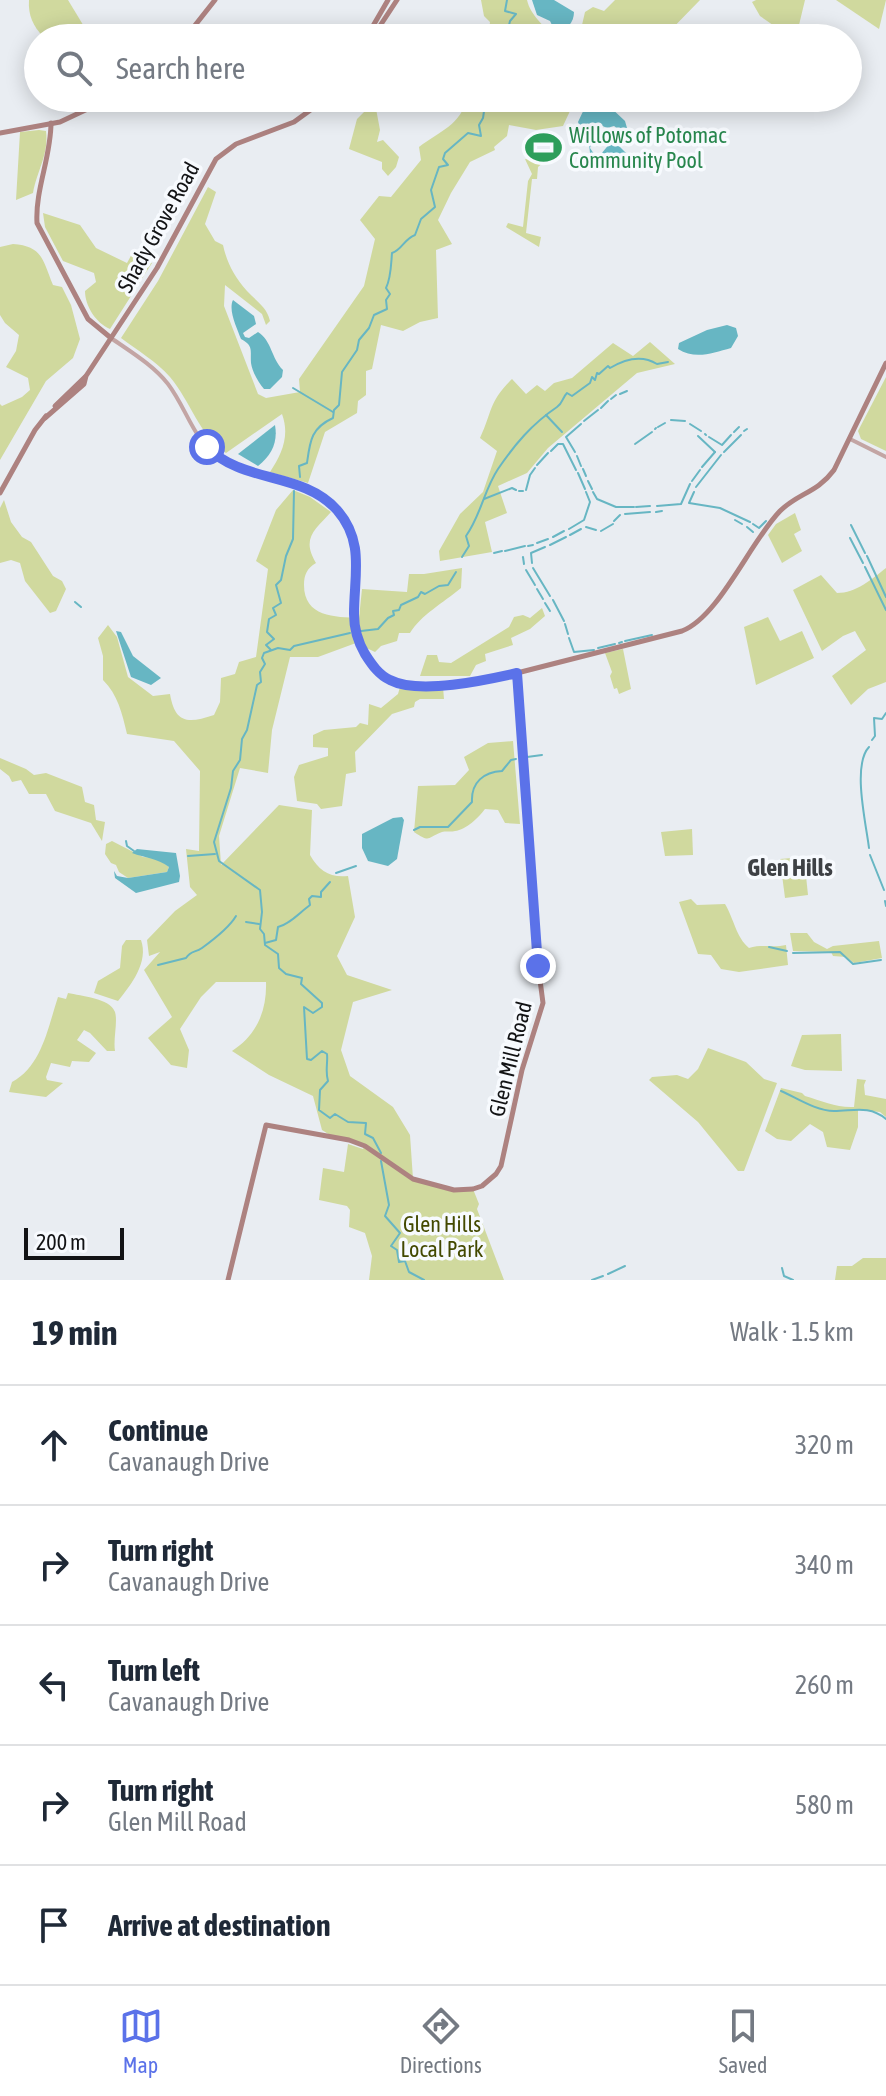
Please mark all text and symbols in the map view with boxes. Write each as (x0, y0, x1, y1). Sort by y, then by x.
search box (24, 24, 862, 112)
icon: search (52, 46, 96, 90)
text: Search here (116, 51, 245, 85)
place label: Willows of Potomac Community Pool (569, 122, 727, 173)
sports icon: Willows of Potomac Community Pool (524, 129, 562, 167)
street label: Shady Grove Road (112, 157, 204, 297)
route start (189, 429, 225, 465)
district label: Glen Hills (747, 854, 833, 881)
route end (520, 948, 556, 984)
street label: Glen Mill Road (483, 999, 537, 1119)
park label: Glen Hills Local Park (401, 1211, 484, 1262)
scale bar (24, 1224, 124, 1260)
text: 200 m (36, 1229, 86, 1255)
text: 19 min (32, 1313, 117, 1352)
text: Walk · 1.5 km (730, 1317, 854, 1347)
text: Continue (108, 1413, 208, 1447)
icon: ahead (32, 1423, 76, 1467)
text: 320 m (795, 1430, 854, 1460)
text: Cavanaugh Drive (108, 1447, 269, 1477)
text: Turn right (108, 1533, 214, 1567)
icon: right (32, 1543, 76, 1587)
text: 340 m (795, 1550, 854, 1580)
text: Cavanaugh Drive (108, 1567, 269, 1597)
text: Turn left (108, 1653, 200, 1687)
icon: left (32, 1663, 76, 1707)
text: 260 m (795, 1670, 854, 1700)
text: Cavanaugh Drive (108, 1687, 269, 1717)
text: Turn right (108, 1773, 214, 1807)
icon: right (32, 1783, 76, 1827)
text: 580 m (795, 1790, 854, 1820)
text: Glen Mill Road (108, 1807, 247, 1837)
icon: arrive (32, 1903, 76, 1947)
text: Arrive at destination (108, 1908, 330, 1942)
tab: Map (119, 2004, 163, 2078)
tab: Directions (400, 2004, 482, 2078)
tab: Saved (719, 2004, 767, 2078)

